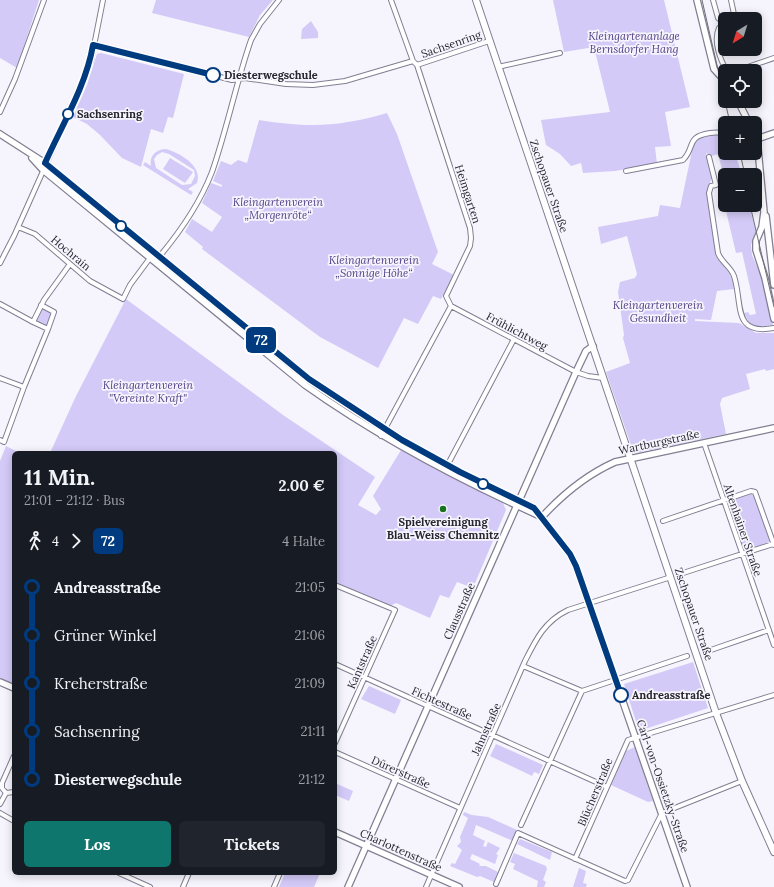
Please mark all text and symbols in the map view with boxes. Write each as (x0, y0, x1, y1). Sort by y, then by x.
north arrow (718, 12, 762, 56)
map controls (718, 12, 762, 212)
street label: Sachsenring (419, 27, 484, 61)
park label: Kleingartenanlage Bernsdorfer Hang (588, 29, 680, 56)
button: locate (718, 64, 762, 108)
marker: Diesterwegschule (205, 67, 221, 83)
place label: Diesterwegschule (224, 68, 318, 82)
place label: Sachsenring (77, 107, 143, 121)
marker: Sachsenring (62, 108, 74, 120)
button: + (718, 116, 762, 160)
street label: Zschopauer Straße (527, 138, 571, 234)
street label: Heimgarten (452, 163, 484, 225)
button: − (718, 168, 762, 212)
park label: Kleingartenverein „Morgenröte“ (233, 195, 323, 222)
unlabelled marker (115, 220, 127, 232)
street label: Hochrain (48, 232, 94, 274)
park label: Kleingartenverein „Sonnige Höhe“ (329, 253, 419, 280)
park label: Kleingartenverein Gesundheit (613, 298, 703, 325)
street label: Frühlichtweg (484, 309, 551, 353)
line badge: 72 (243, 327, 279, 353)
text: 72 (254, 331, 268, 349)
park label: Kleingartenverein "Vereinte Kraft" (103, 378, 193, 405)
street label: Wartburgstraße (617, 427, 701, 457)
text: 11 Min. (24, 463, 95, 491)
text: 2.00 € (279, 476, 325, 495)
unlabelled marker (477, 478, 489, 490)
street label: Altenhainer Straße (720, 481, 765, 578)
text: 21:01 – 21:12 · Bus (24, 492, 125, 509)
marker: Spielvereinigung Blau-Weiss Chemnitz (438, 504, 448, 514)
place label: Spielvereinigung Blau-Weiss Chemnitz (387, 515, 500, 542)
icon: walk (24, 530, 46, 552)
icon: forward (65, 530, 87, 552)
text: 72 (101, 532, 115, 550)
text: 4 (52, 533, 59, 550)
text: 4 Halte (282, 533, 325, 550)
street label: Zschopauer Straße (672, 566, 716, 662)
text: Andreasstraße (54, 578, 161, 597)
text: 21:05 (295, 579, 325, 596)
street label: Clausstraße (440, 580, 478, 642)
text: Grüner Winkel (54, 626, 157, 645)
text: 21:06 (294, 627, 325, 644)
street label: Kantstraße (344, 633, 380, 691)
text: Kreherstraße (54, 674, 148, 693)
text: 21:09 (294, 675, 325, 692)
street label: Fichtestraße (410, 683, 474, 723)
marker: Andreasstraße (613, 687, 629, 703)
place label: Andreasstraße (632, 688, 710, 702)
street label: Jahnstraße (468, 701, 504, 758)
street label: Carl-von-Ossietzky-Straße (634, 718, 692, 854)
text: Sachsenring (54, 722, 140, 741)
text: 21:11 (301, 723, 325, 740)
street label: Dürerstraße (369, 753, 433, 791)
street label: Blücherstraße (574, 756, 616, 828)
text: Diesterwegschule (54, 770, 182, 789)
text: 21:12 (298, 771, 325, 788)
button: Los (24, 821, 171, 867)
button: Tickets (179, 821, 325, 867)
street label: Charlottenstraße (358, 826, 444, 874)

